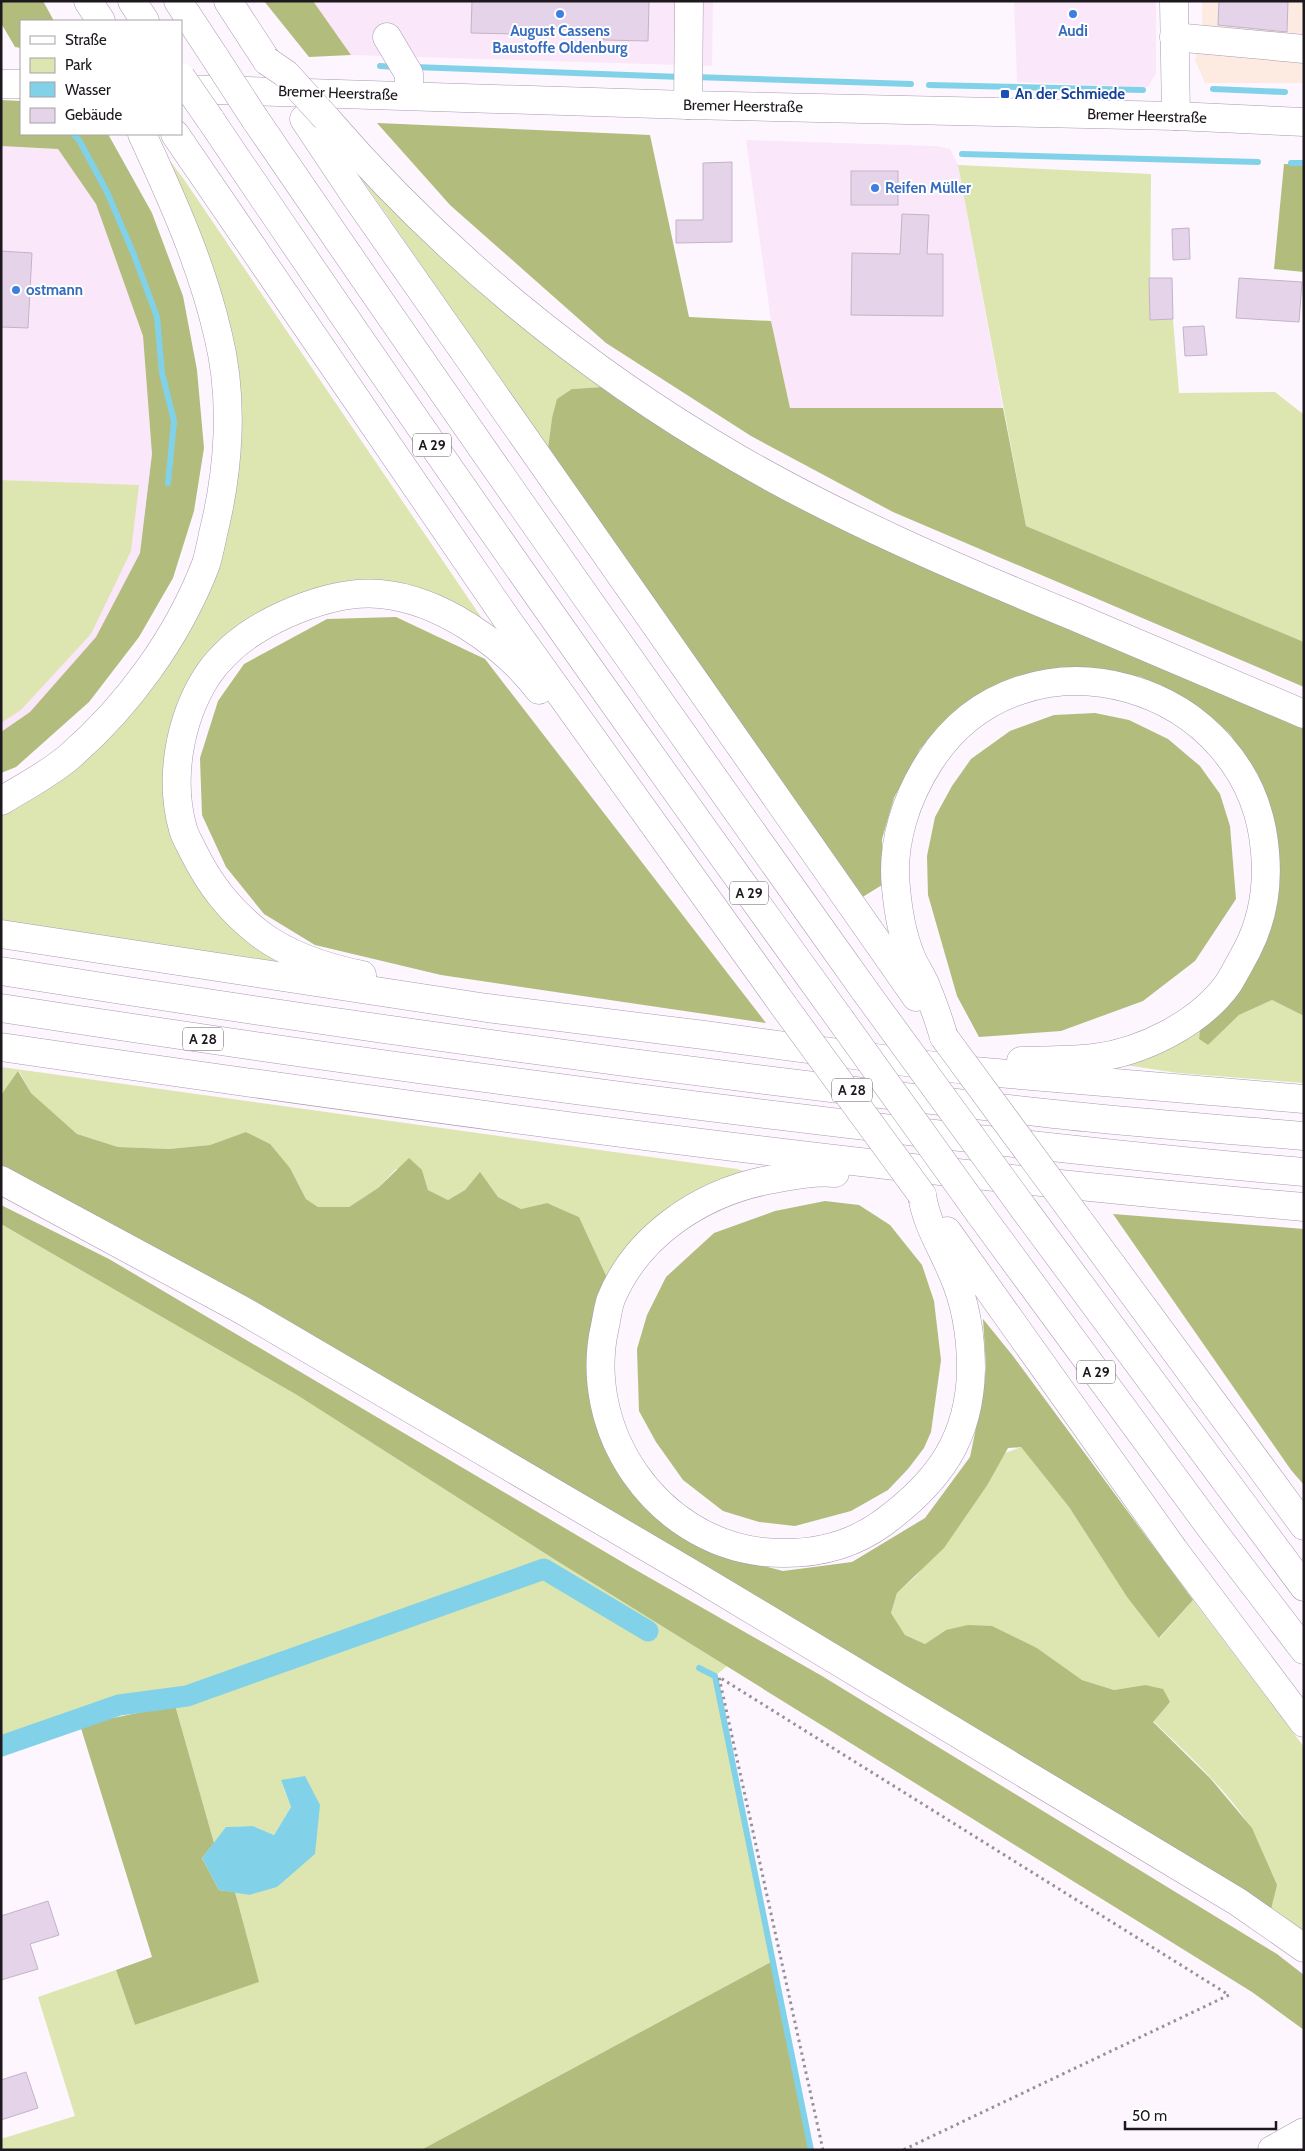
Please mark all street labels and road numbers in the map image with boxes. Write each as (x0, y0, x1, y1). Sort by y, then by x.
street label: Bremer Heerstraße (278, 82, 399, 104)
street label: Bremer Heerstraße (683, 96, 803, 116)
street label: Bremer Heerstraße (1087, 105, 1208, 127)
road number: A 29 (413, 434, 451, 456)
road number: A 29 (730, 881, 768, 904)
road number: A 28 (183, 1028, 223, 1050)
road number: A 28 (832, 1078, 872, 1102)
road number: A 29 (1077, 1360, 1115, 1384)

